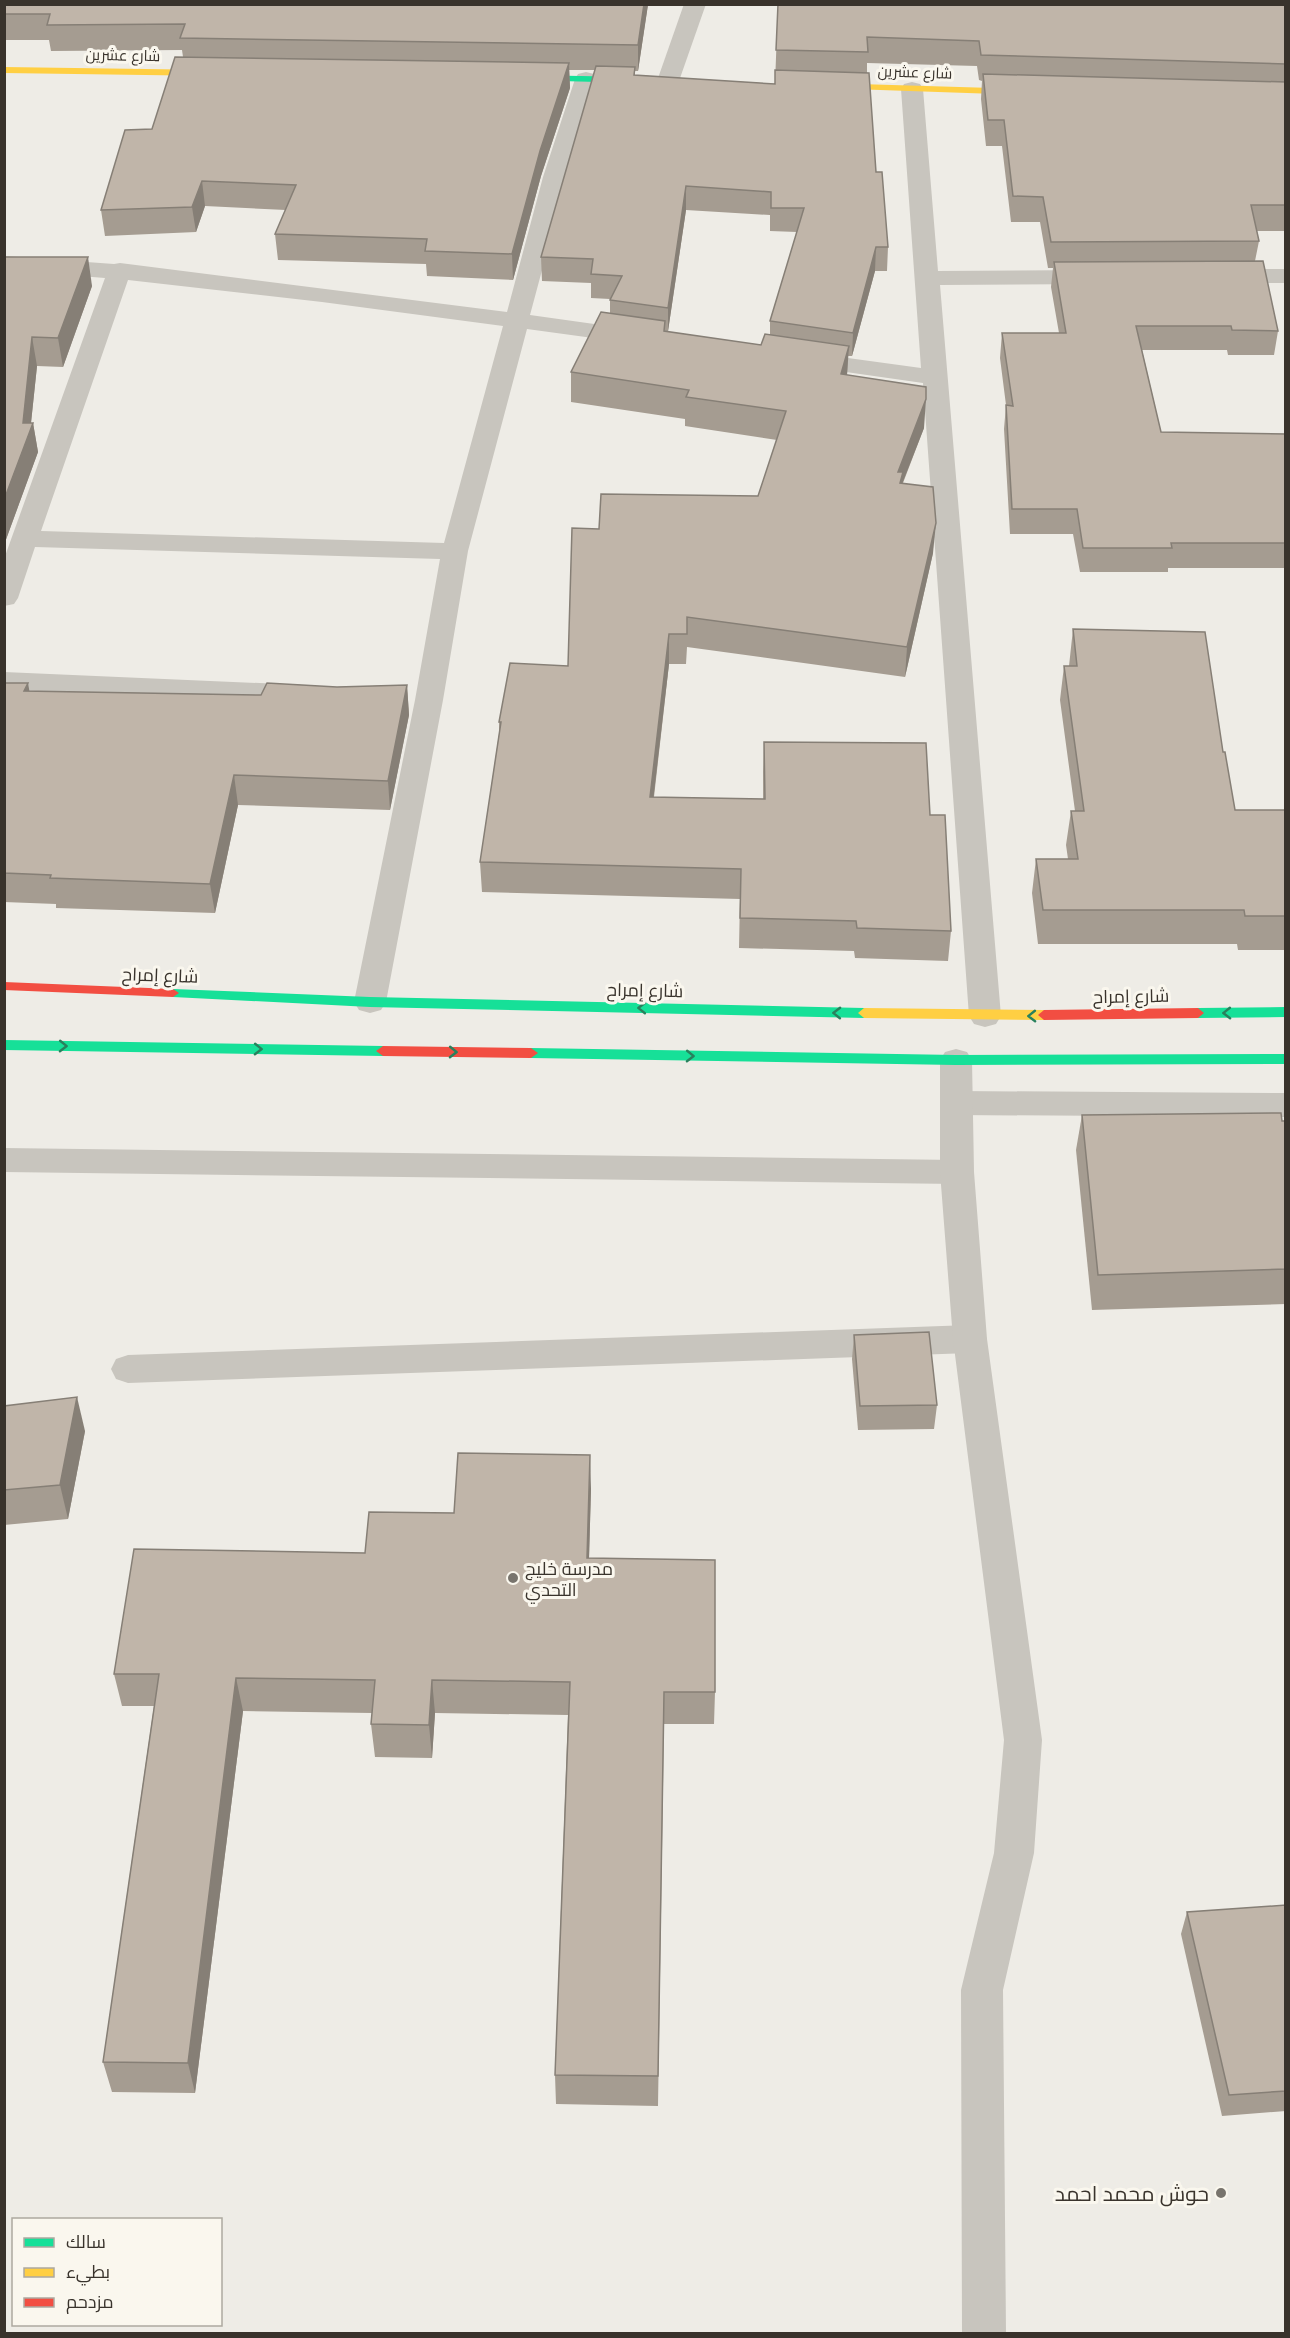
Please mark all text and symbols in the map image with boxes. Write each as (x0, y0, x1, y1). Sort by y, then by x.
street label: شارع عشرين (85, 45, 160, 67)
street label: شارع عشرين (877, 61, 953, 85)
street label: شارع إمراح (121, 962, 199, 989)
street label: شارع إمراح (606, 978, 683, 1003)
street label: شارع إمراح (1093, 984, 1170, 1009)
one-way arrow (638, 1002, 647, 1014)
one-way arrow (833, 1006, 842, 1019)
one-way arrow (1223, 1007, 1232, 1019)
one-way arrow (1028, 1009, 1037, 1022)
one-way arrow (58, 1040, 67, 1052)
one-way arrow (253, 1043, 262, 1055)
one-way arrow (448, 1046, 457, 1058)
one-way arrow (685, 1050, 694, 1062)
place label: مدرسة خليج التحدي (525, 1557, 613, 1604)
marker: مدرسة خليج التحدي (506, 1571, 520, 1585)
place label: حوش محمد احمد (1055, 2180, 1209, 2207)
marker: حوش محمد احمد (1214, 2186, 1228, 2200)
legend (12, 2218, 222, 2326)
text: سالك (66, 2230, 106, 2253)
text: بطيء (66, 2260, 110, 2286)
text: مزدحم (66, 2290, 114, 2314)

